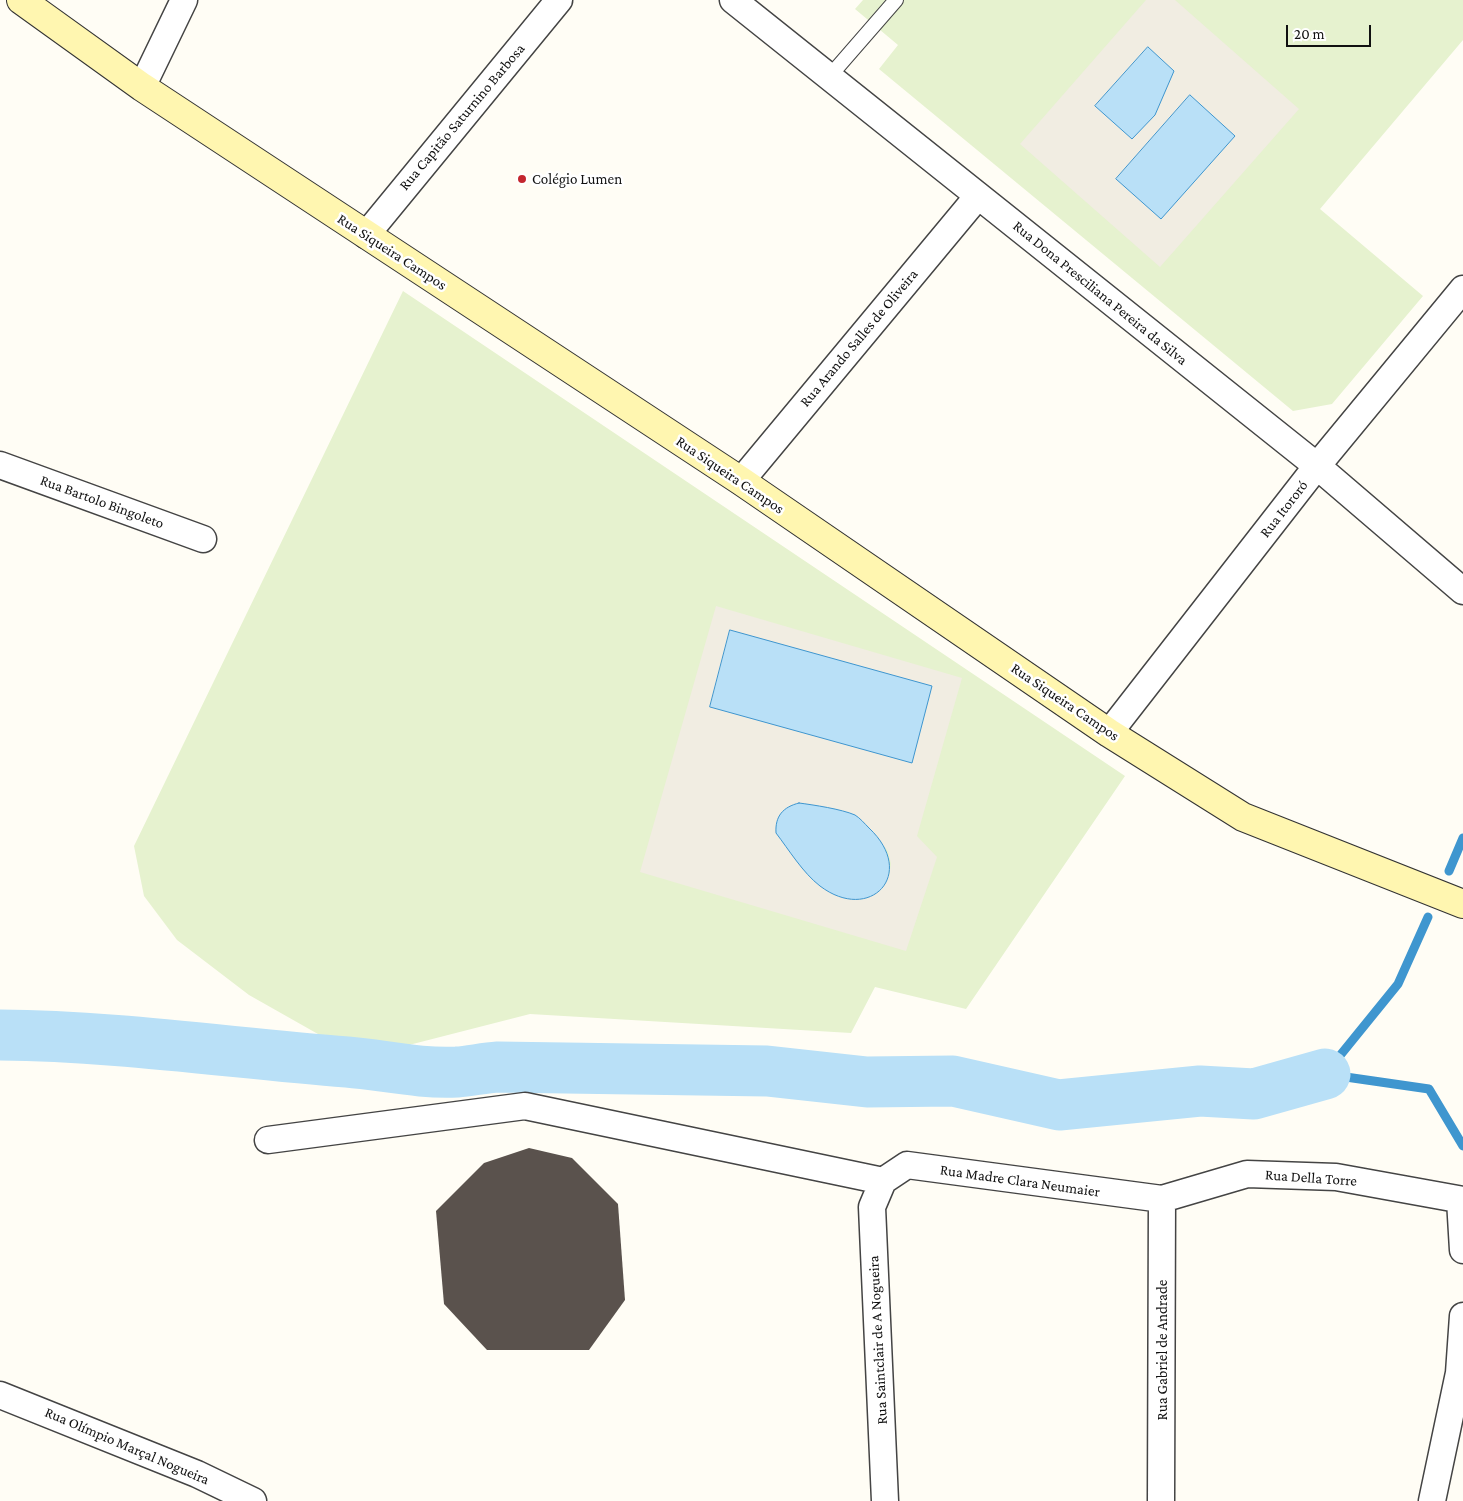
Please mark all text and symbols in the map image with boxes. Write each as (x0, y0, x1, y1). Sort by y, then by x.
scale bar (1288, 15, 1373, 47)
text: 20 m (1294, 26, 1325, 42)
street label: Rua Capitão Saturnino Barbosa (395, 40, 529, 194)
place label: Colégio Lumen (532, 170, 622, 188)
marker: Colégio Lumen (516, 173, 528, 185)
street label: Rua Siqueira Campos (334, 210, 450, 294)
street label: Rua Dona Presciliana Pereira da Silva (1009, 217, 1191, 369)
street label: Rua Arando Salles de Oliveira (796, 265, 922, 411)
street label: Rua Siqueira Campos (672, 432, 788, 518)
street label: Rua Bartolo Bingoleto (38, 471, 166, 533)
street label: Rua Itororó (1256, 477, 1312, 541)
street label: Rua Siqueira Campos (1007, 659, 1123, 745)
street label: Rua Madre Clara Neumaier (939, 1161, 1101, 1201)
street label: Rua Della Torre (1264, 1166, 1358, 1190)
street label: Rua Saintclair de A Nogueira (865, 1255, 891, 1425)
street label: Rua Gabriel de Andrade (1153, 1280, 1171, 1420)
street label: Rua Olímpio Marçal Nogueira (42, 1403, 212, 1489)

